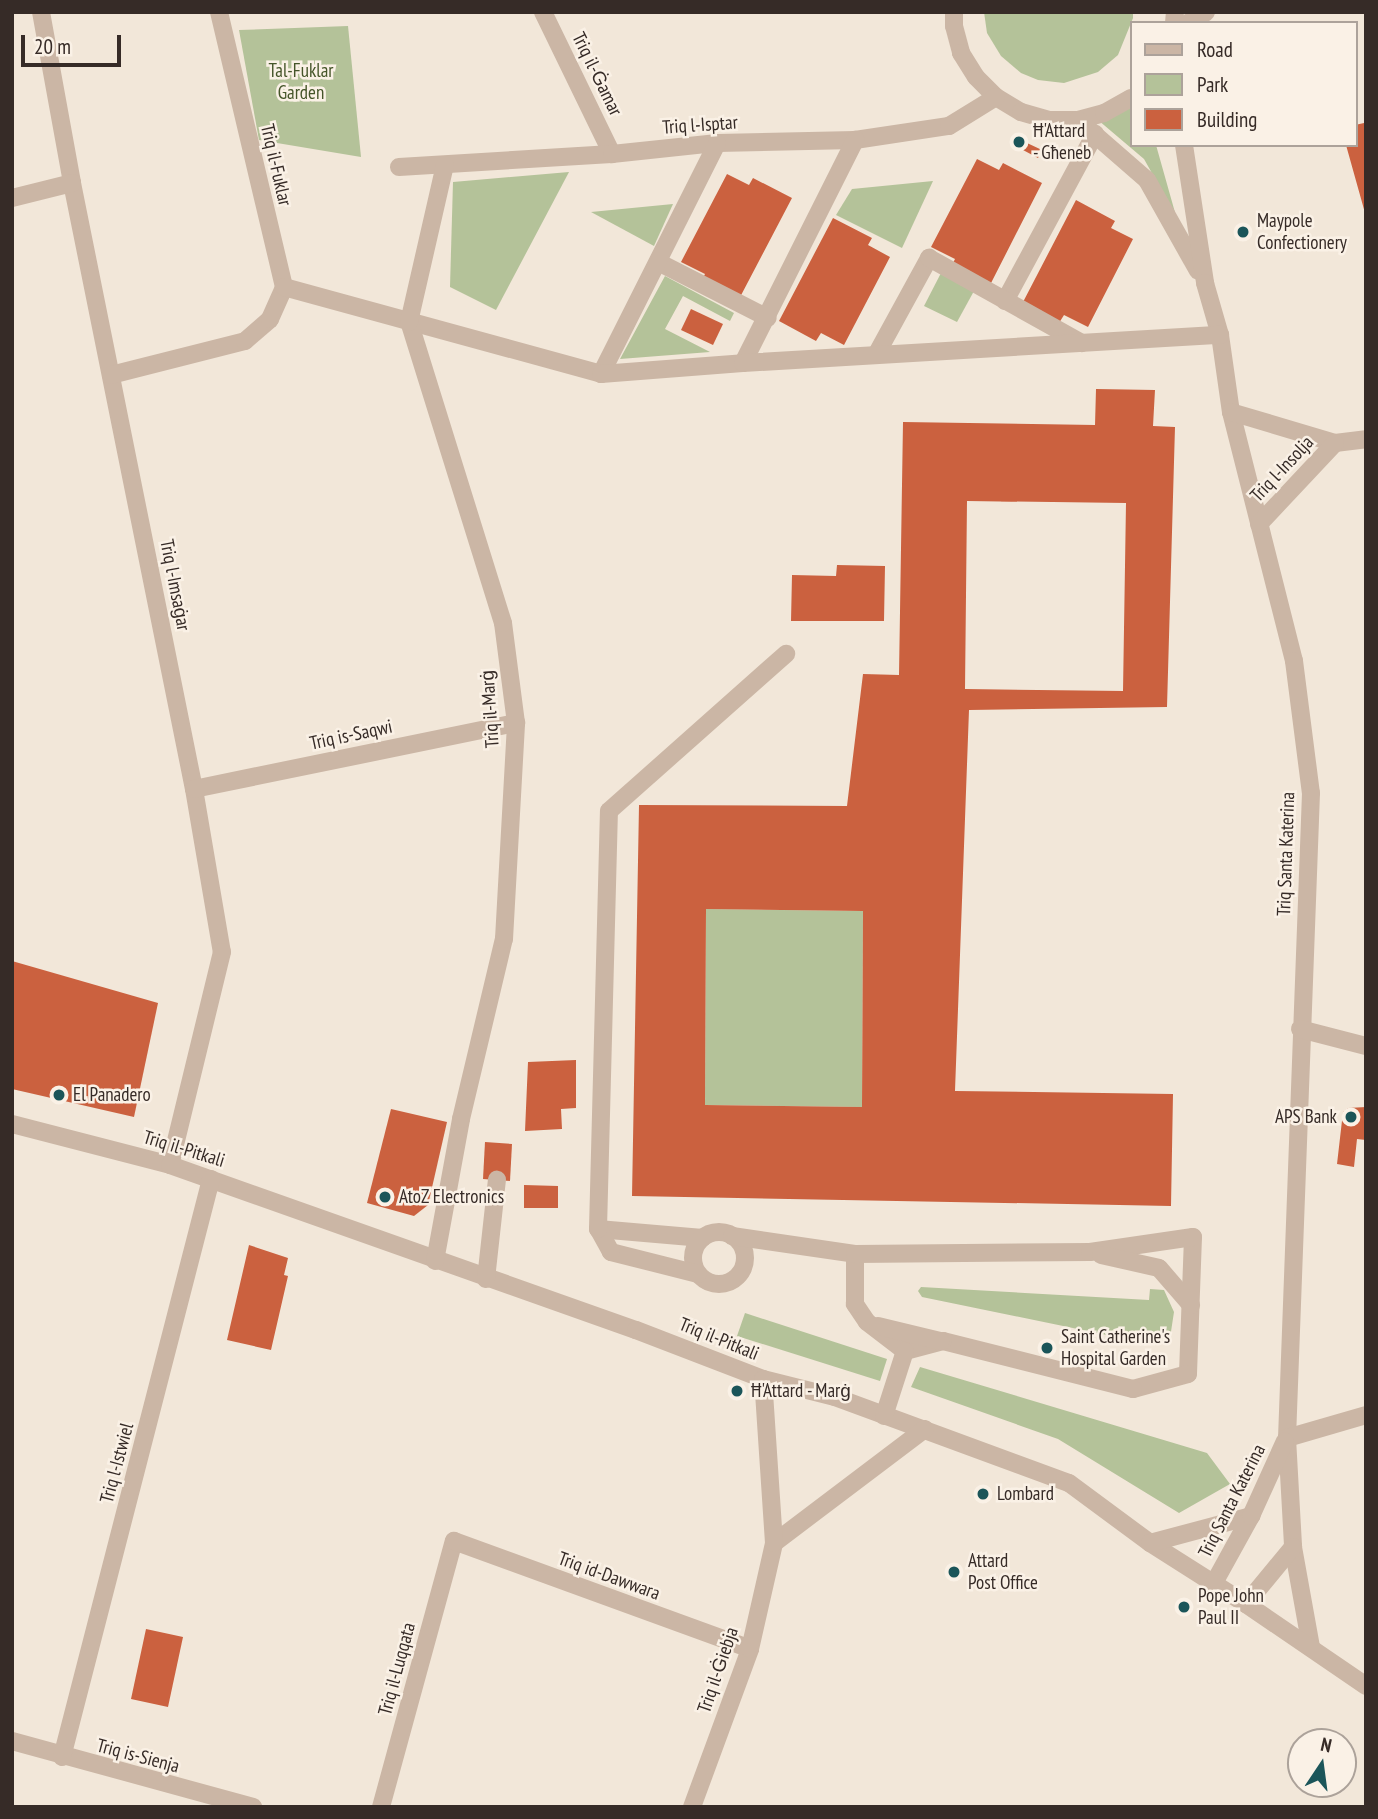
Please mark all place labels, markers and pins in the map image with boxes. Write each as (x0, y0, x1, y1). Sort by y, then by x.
place label: Ħ'Attard - Għeneb (1033, 120, 1093, 164)
marker: Ħ'Attard - Għeneb (1011, 134, 1027, 150)
place label: Maypole Confectionery (1257, 210, 1347, 254)
marker: Maypole Confectionery (1235, 224, 1251, 240)
place label: El Panadero (73, 1084, 151, 1106)
marker: El Panadero (51, 1087, 67, 1103)
place label: APS Bank (1275, 1106, 1337, 1128)
marker: APS Bank (1343, 1109, 1359, 1125)
place label: AtoZ Electronics (399, 1186, 505, 1208)
marker: AtoZ Electronics (377, 1189, 393, 1205)
place label: Saint Catherine's Hospital Garden (1061, 1326, 1170, 1370)
marker: Saint Catherine's Hospital Garden (1039, 1340, 1055, 1356)
place label: Ħ'Attard - Marġ (751, 1380, 852, 1402)
marker: Ħ'Attard - Marġ (729, 1383, 745, 1399)
place label: Lombard (997, 1483, 1054, 1505)
marker: Lombard (975, 1486, 991, 1502)
place label: Attard Post Office (968, 1550, 1038, 1594)
marker: Attard Post Office (946, 1564, 962, 1580)
place label: Pope John Paul II (1198, 1585, 1264, 1629)
marker: Pope John Paul II (1176, 1599, 1192, 1615)

